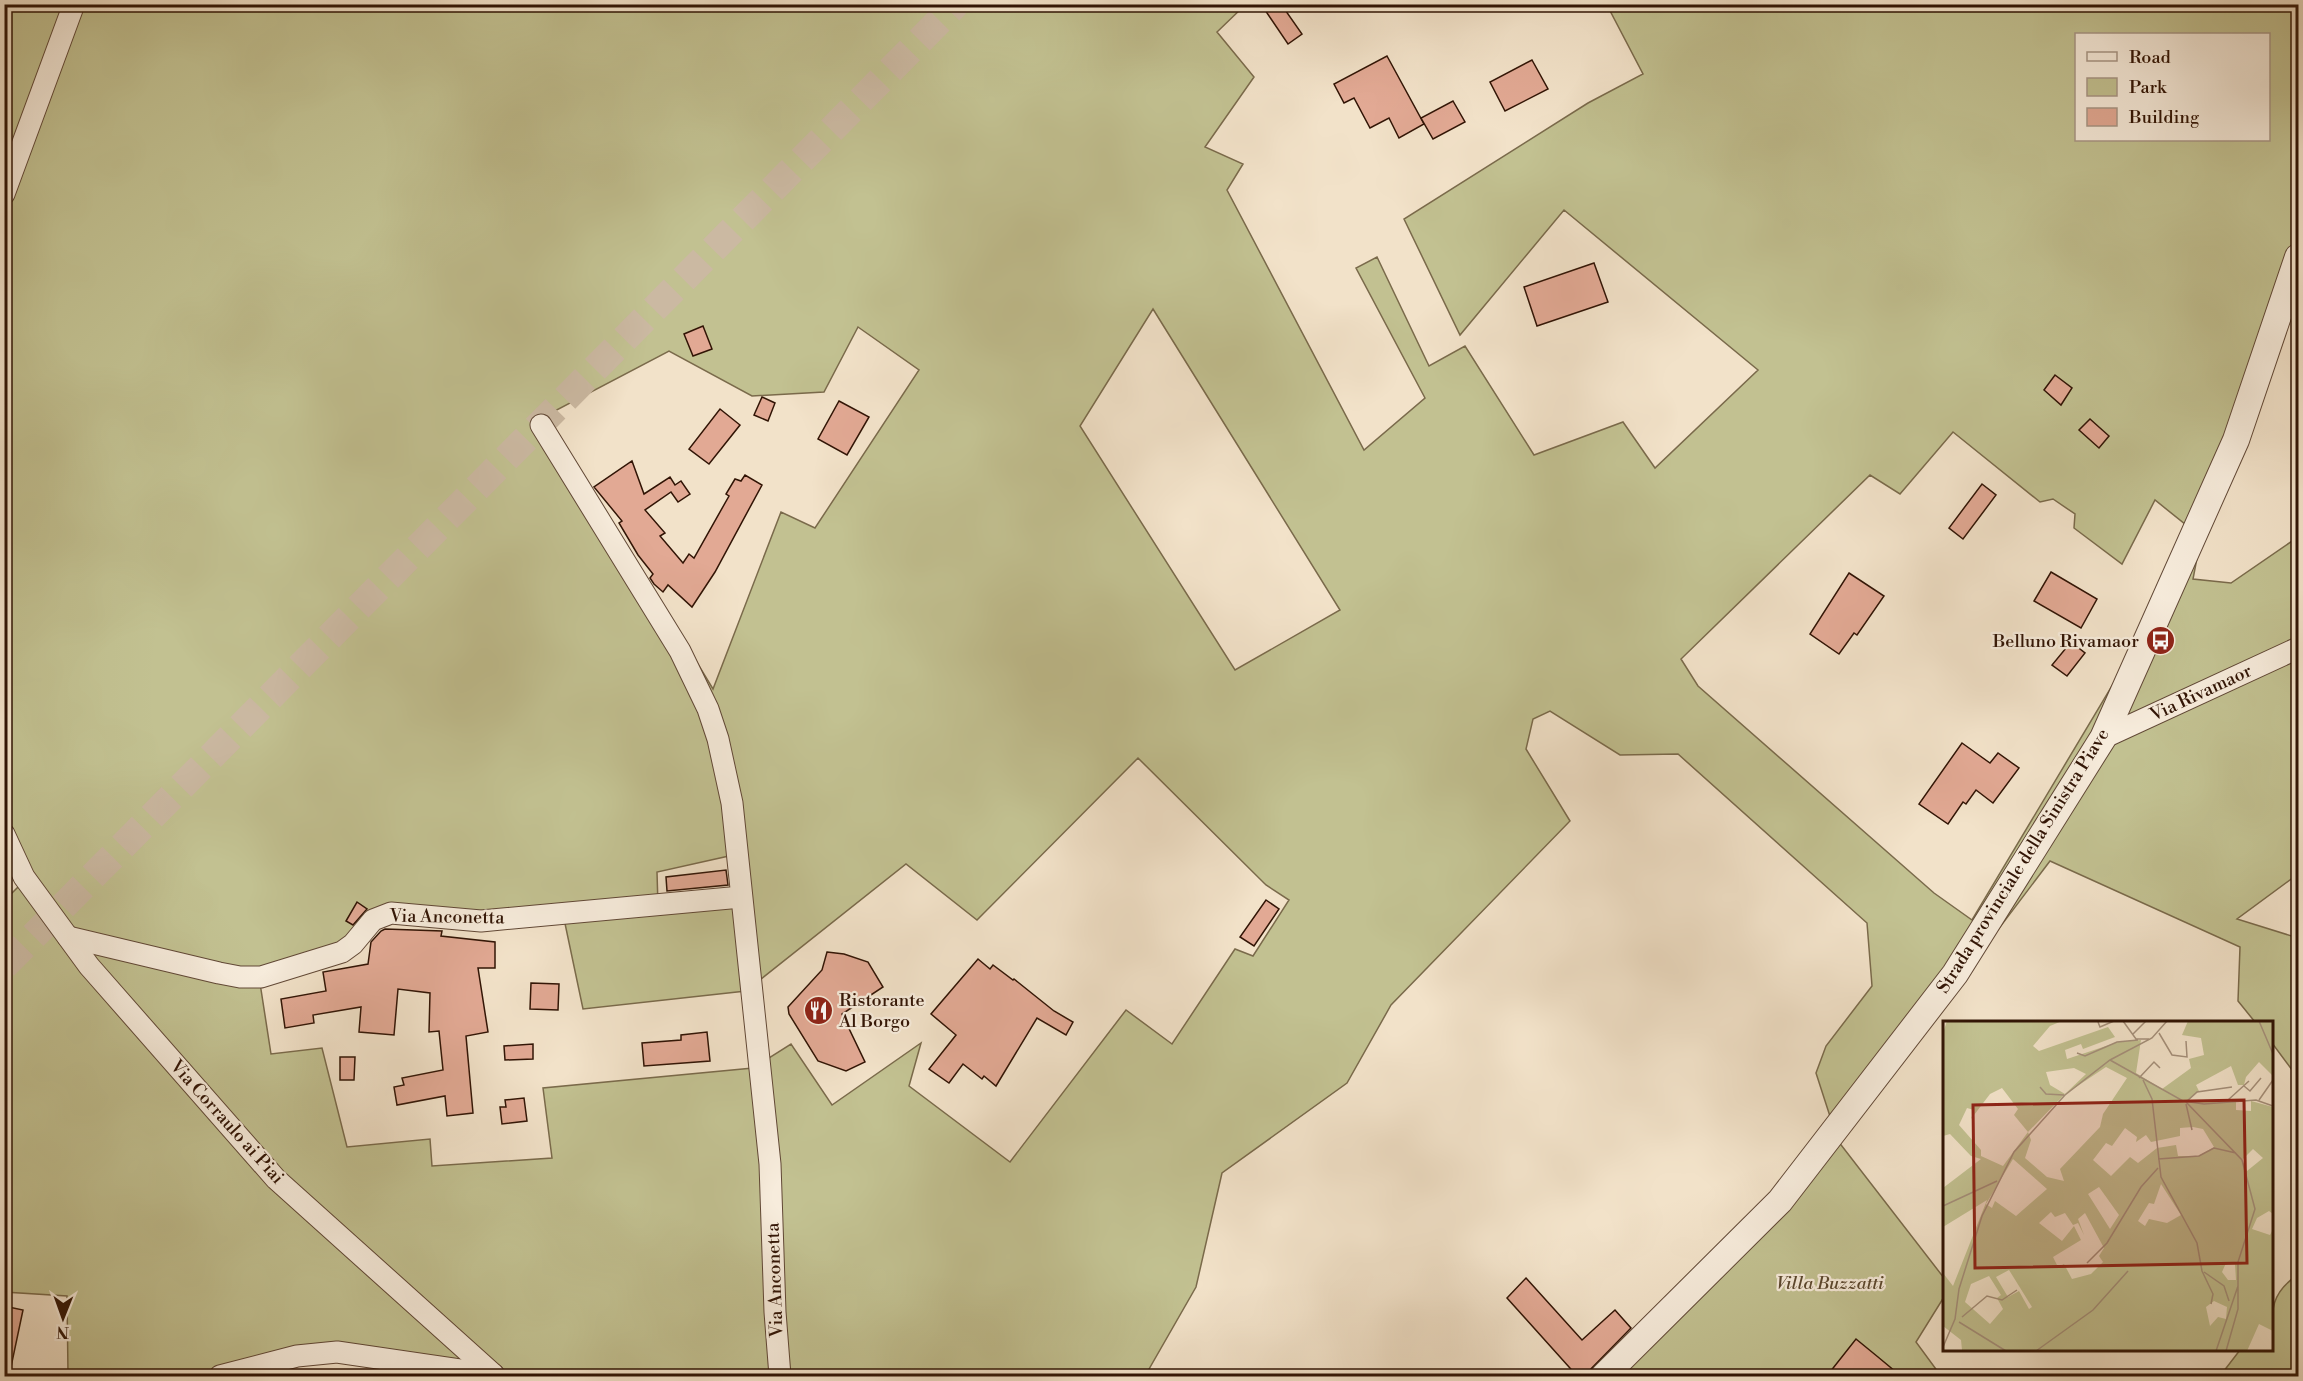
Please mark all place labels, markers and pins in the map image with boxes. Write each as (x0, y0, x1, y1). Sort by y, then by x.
bus stop icon: Belluno Rivamaor (2144, 625, 2176, 657)
place label: Belluno Rivamaor (1992, 630, 2139, 653)
place label: Ristorante Al Borgo (838, 989, 925, 1033)
restaurant icon: Ristorante Al Borgo (802, 994, 834, 1026)

